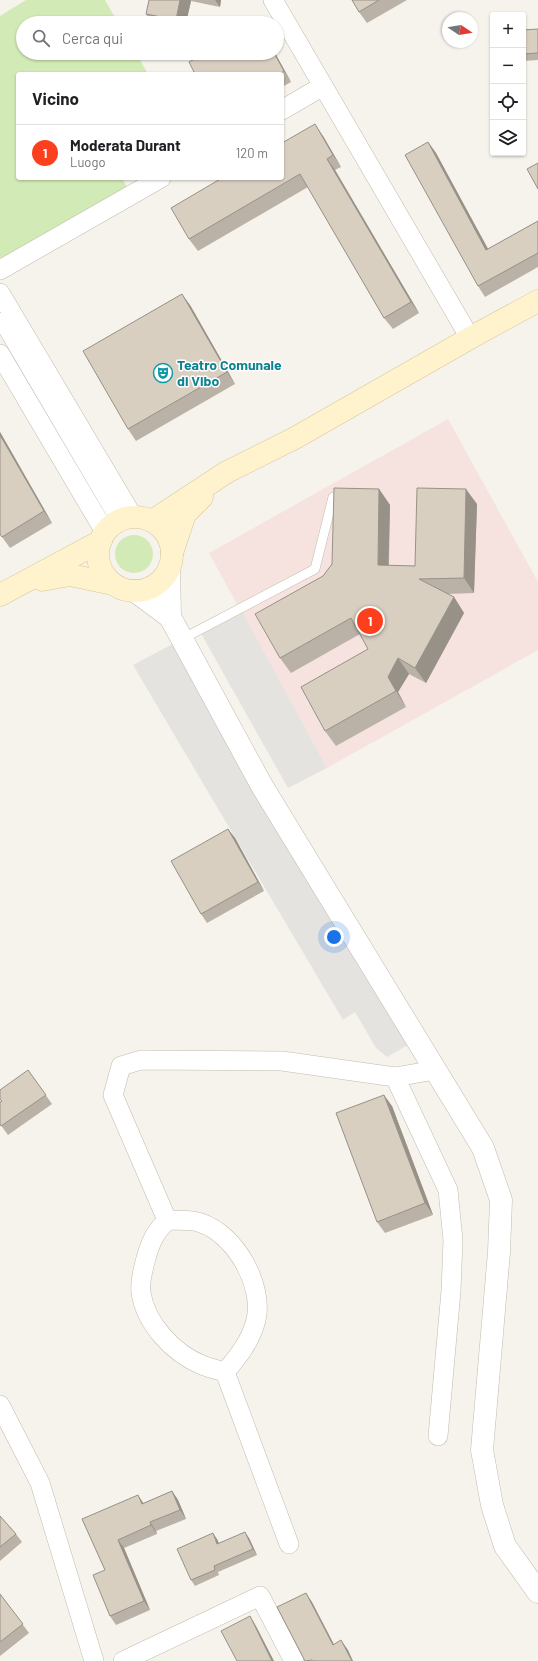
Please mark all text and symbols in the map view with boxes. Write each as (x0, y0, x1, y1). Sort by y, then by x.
north arrow (442, 12, 478, 48)
map controls (490, 12, 526, 156)
button: + (490, 12, 526, 48)
search box (16, 16, 284, 60)
icon: search (30, 27, 52, 49)
text: Cerca qui (62, 29, 123, 47)
button: − (490, 48, 526, 84)
button: locate (490, 84, 526, 120)
text: Vicino (32, 88, 79, 108)
button: layers (490, 120, 526, 156)
text: Moderata Durant (70, 136, 181, 154)
text: 1 (43, 145, 47, 161)
text: 120 m (236, 145, 268, 161)
text: Luogo (70, 154, 105, 170)
place label: Teatro Comunale di Vibo (177, 356, 282, 389)
theatre icon: Teatro Comunale di Vibo (152, 362, 174, 384)
pin: 1 (357, 606, 383, 636)
your location (324, 927, 344, 947)

